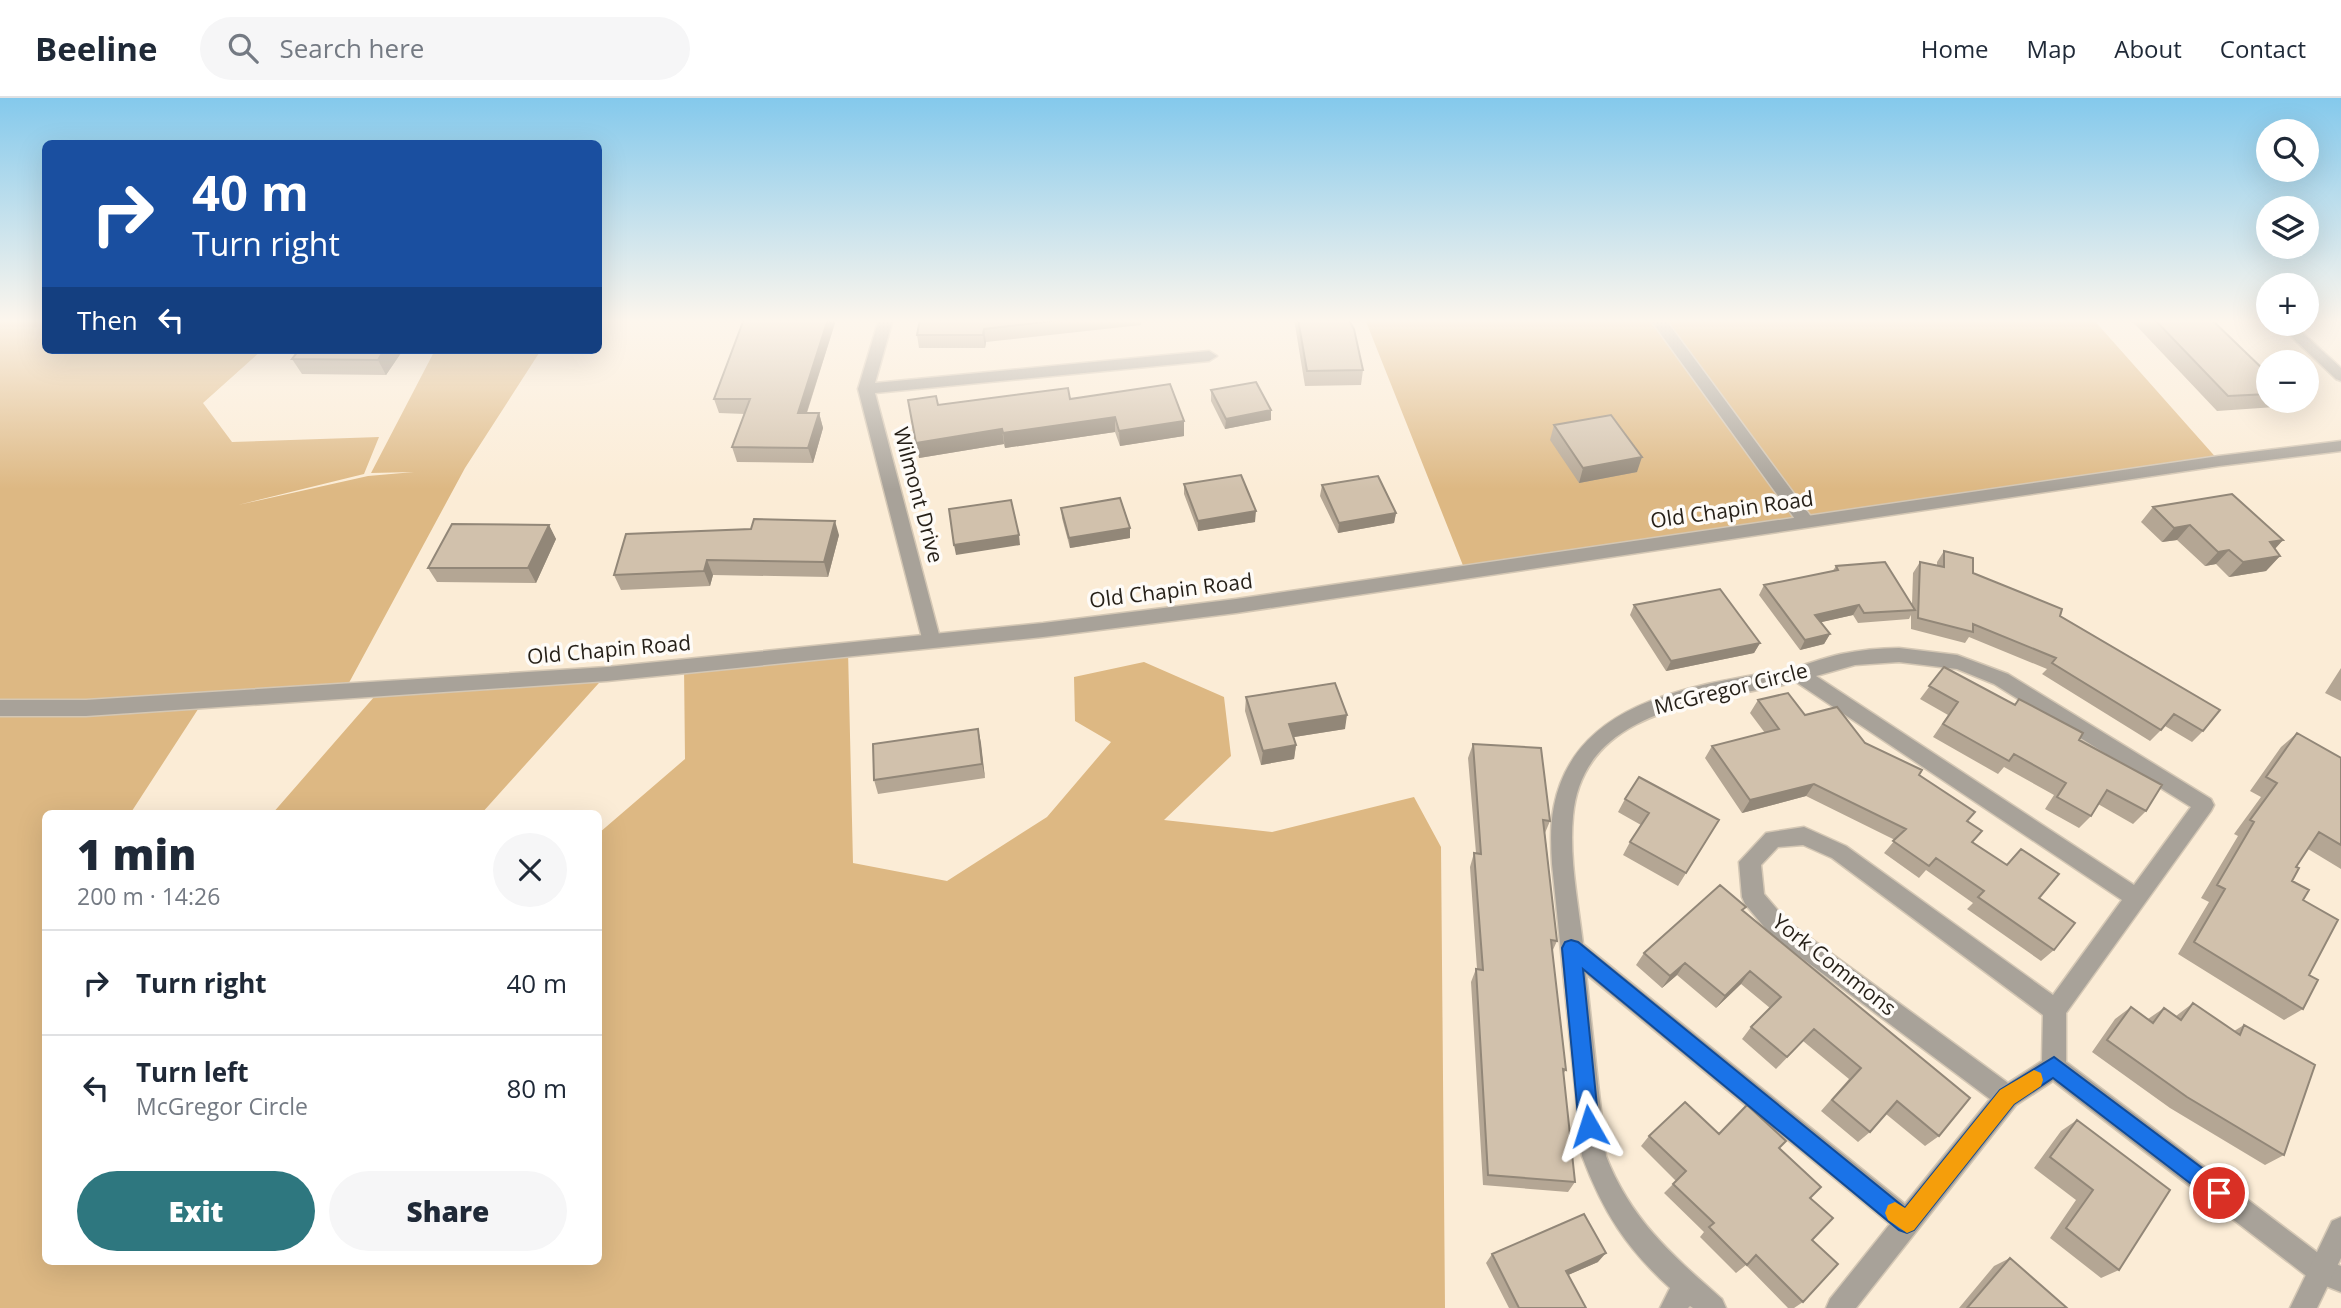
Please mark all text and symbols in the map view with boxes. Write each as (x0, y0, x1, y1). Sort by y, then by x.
search box (200, 17, 690, 80)
text: Beeline (35, 26, 158, 71)
icon: search (224, 29, 262, 67)
text: Search here (280, 30, 424, 66)
text: Home (1921, 32, 1989, 65)
text: Map (2027, 32, 2076, 65)
text: About (2114, 32, 2182, 65)
text: Contact (2220, 32, 2306, 65)
map controls (2256, 119, 2319, 413)
button: search (2256, 119, 2319, 182)
text: 40 m (192, 159, 309, 225)
icon: right (77, 168, 168, 259)
button: layers (2256, 196, 2319, 259)
text: Turn right (192, 222, 340, 265)
button: + (2256, 273, 2319, 336)
icon: left (152, 301, 190, 339)
text: Then (77, 302, 138, 338)
button: − (2256, 350, 2319, 413)
street label: Wilmont Drive (887, 424, 951, 566)
street label: Old Chapin Road (1649, 484, 1815, 534)
street label: Old Chapin Road (1088, 566, 1254, 614)
street label: Old Chapin Road (526, 628, 692, 670)
street label: McGregor Circle (1651, 655, 1810, 721)
text: 1 min (77, 825, 196, 882)
button: close (493, 833, 567, 907)
text: 200 m · 14:26 (77, 880, 220, 912)
street label: York Commons (1767, 907, 1902, 1021)
icon: right (77, 964, 115, 1002)
text: Turn right (136, 965, 267, 1001)
text: 40 m (506, 965, 567, 1001)
text: Turn left (136, 1054, 248, 1090)
icon: left (77, 1069, 115, 1107)
text: 80 m (506, 1070, 567, 1106)
position arrow (1552, 1089, 1626, 1163)
text: McGregor Circle (136, 1090, 308, 1122)
pin (2189, 1163, 2249, 1223)
button: Exit (77, 1171, 315, 1251)
button: Share (329, 1171, 567, 1251)
icon: arrive (2200, 1174, 2238, 1212)

